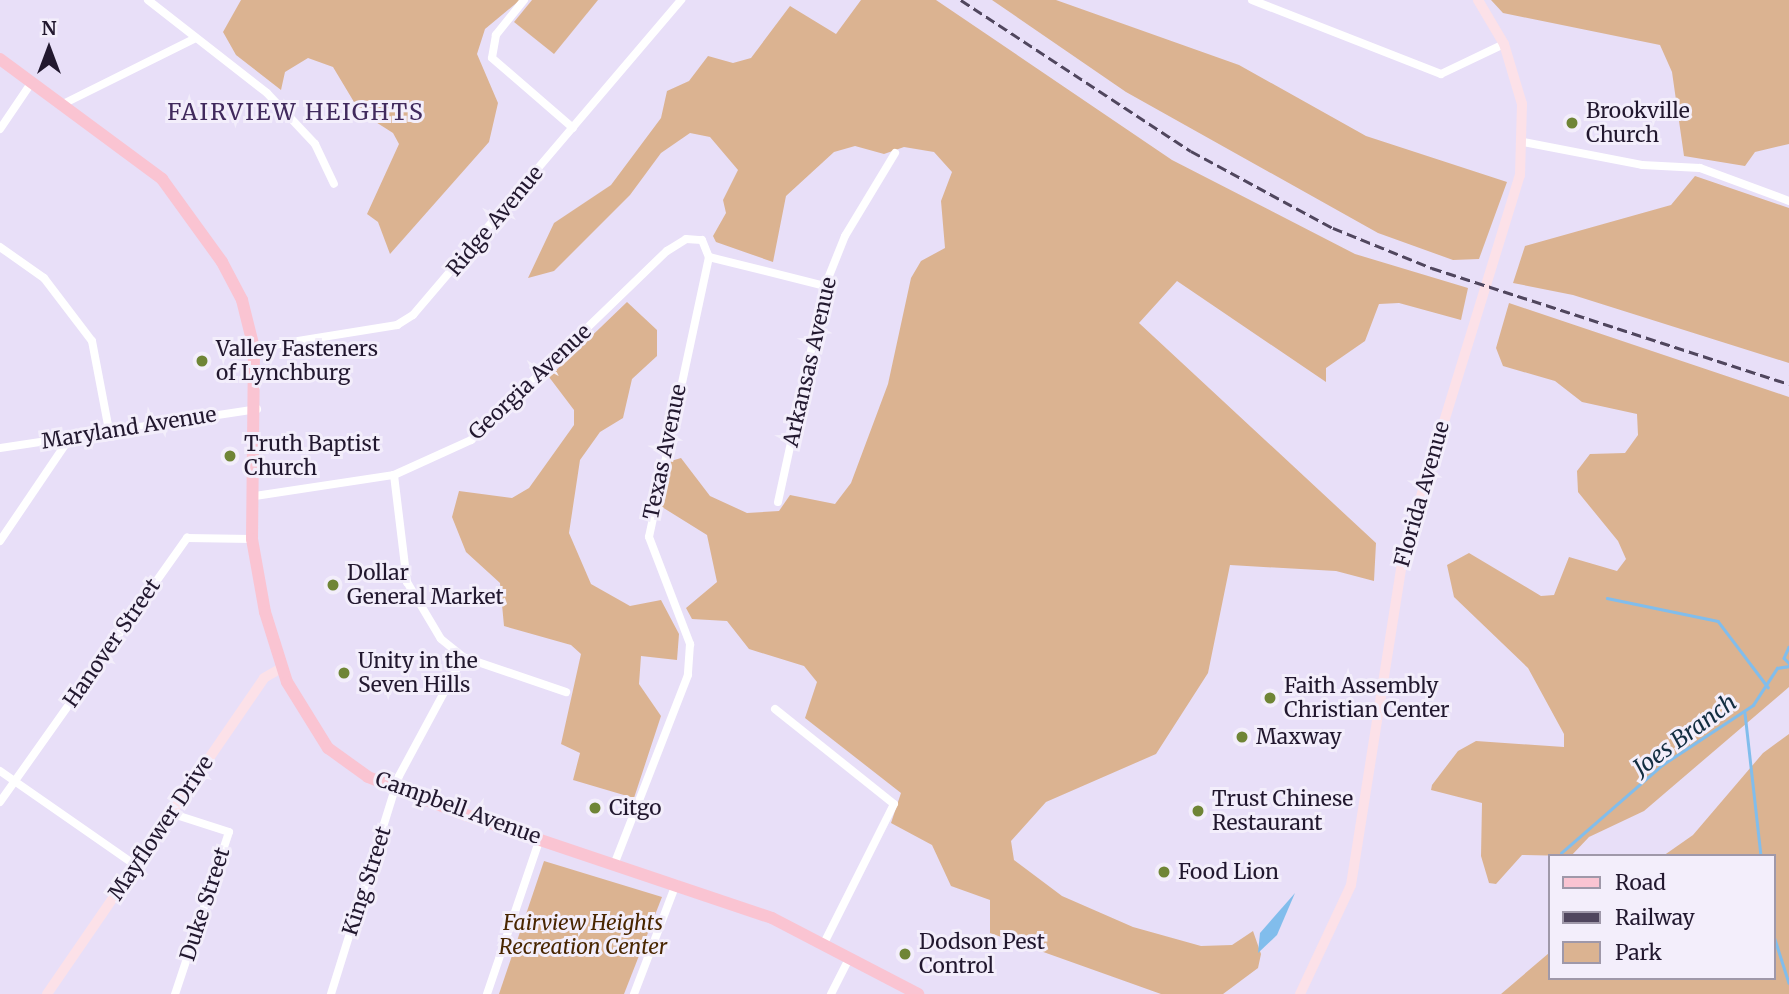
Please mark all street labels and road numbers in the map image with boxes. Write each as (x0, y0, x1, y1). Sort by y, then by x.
street label: Ridge Avenue (442, 161, 548, 281)
street label: Arkansas Avenue (778, 275, 842, 449)
street label: Georgia Avenue (464, 319, 596, 445)
street label: Texas Avenue (638, 382, 692, 522)
street label: Maryland Avenue (40, 402, 218, 454)
street label: Florida Avenue (1389, 418, 1455, 570)
street label: Hanover Street (58, 574, 166, 712)
street label: Mayflower Drive (103, 751, 219, 905)
street label: Campbell Avenue (372, 766, 544, 850)
street label: King Street (338, 823, 396, 939)
street label: Duke Street (175, 844, 235, 964)

